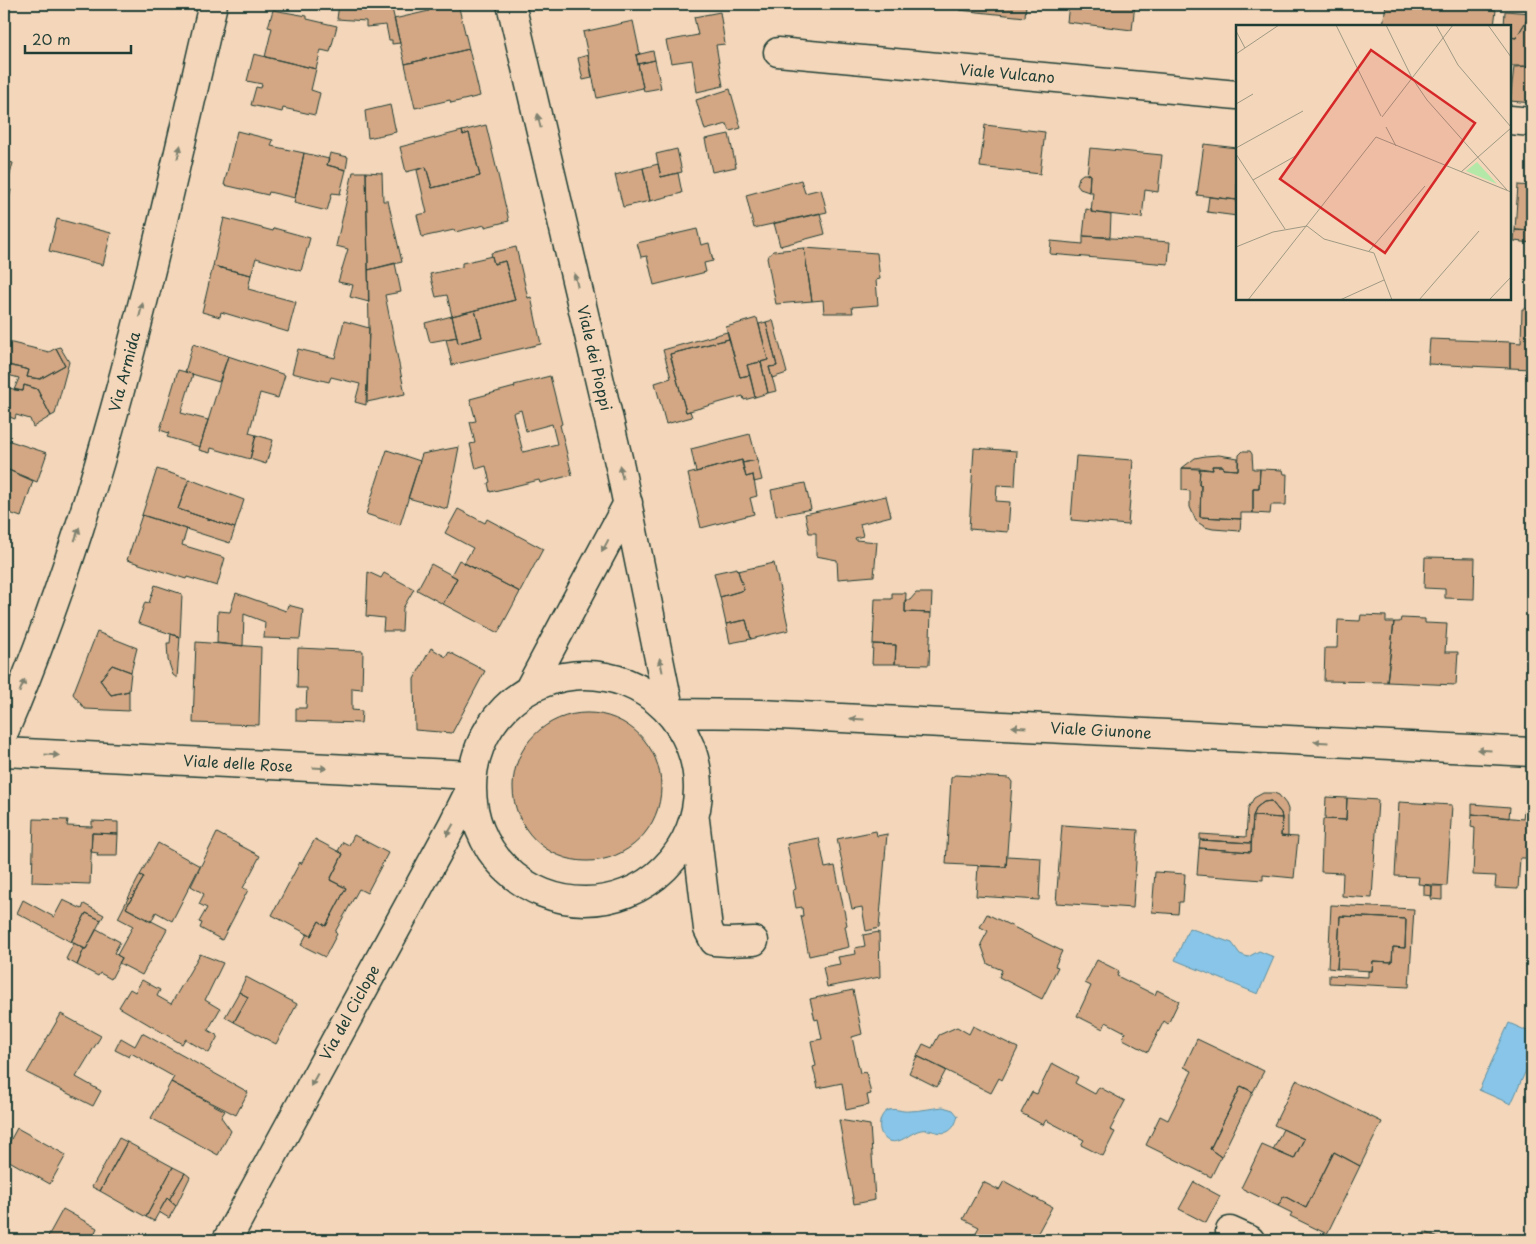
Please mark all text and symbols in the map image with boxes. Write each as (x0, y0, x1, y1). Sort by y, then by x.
scale bar (25, 22, 131, 54)
inset map (1236, 25, 1511, 300)
text: 20 m (32, 27, 71, 50)
street label: Viale Vulcano (958, 57, 1056, 88)
one-way arrow (535, 114, 543, 129)
one-way arrow (175, 145, 183, 160)
one-way arrow (572, 272, 580, 287)
one-way arrow (137, 303, 145, 318)
street label: Viale dei Pioppi (572, 303, 619, 413)
street label: Via Armida (102, 328, 145, 414)
one-way arrow (617, 464, 625, 480)
one-way arrow (74, 526, 81, 541)
one-way arrow (601, 539, 609, 553)
one-way arrow (656, 657, 664, 673)
one-way arrow (18, 678, 26, 693)
one-way arrow (849, 715, 865, 723)
street label: Viale Giunone (1050, 715, 1152, 744)
one-way arrow (1011, 722, 1027, 730)
one-way arrow (1313, 737, 1329, 745)
one-way arrow (1475, 745, 1491, 753)
street label: Viale delle Rose (183, 748, 294, 777)
one-way arrow (45, 751, 61, 759)
one-way arrow (312, 764, 328, 772)
one-way arrow (446, 822, 454, 837)
street label: Via del Ciclope (313, 960, 385, 1064)
one-way arrow (309, 1073, 318, 1087)

